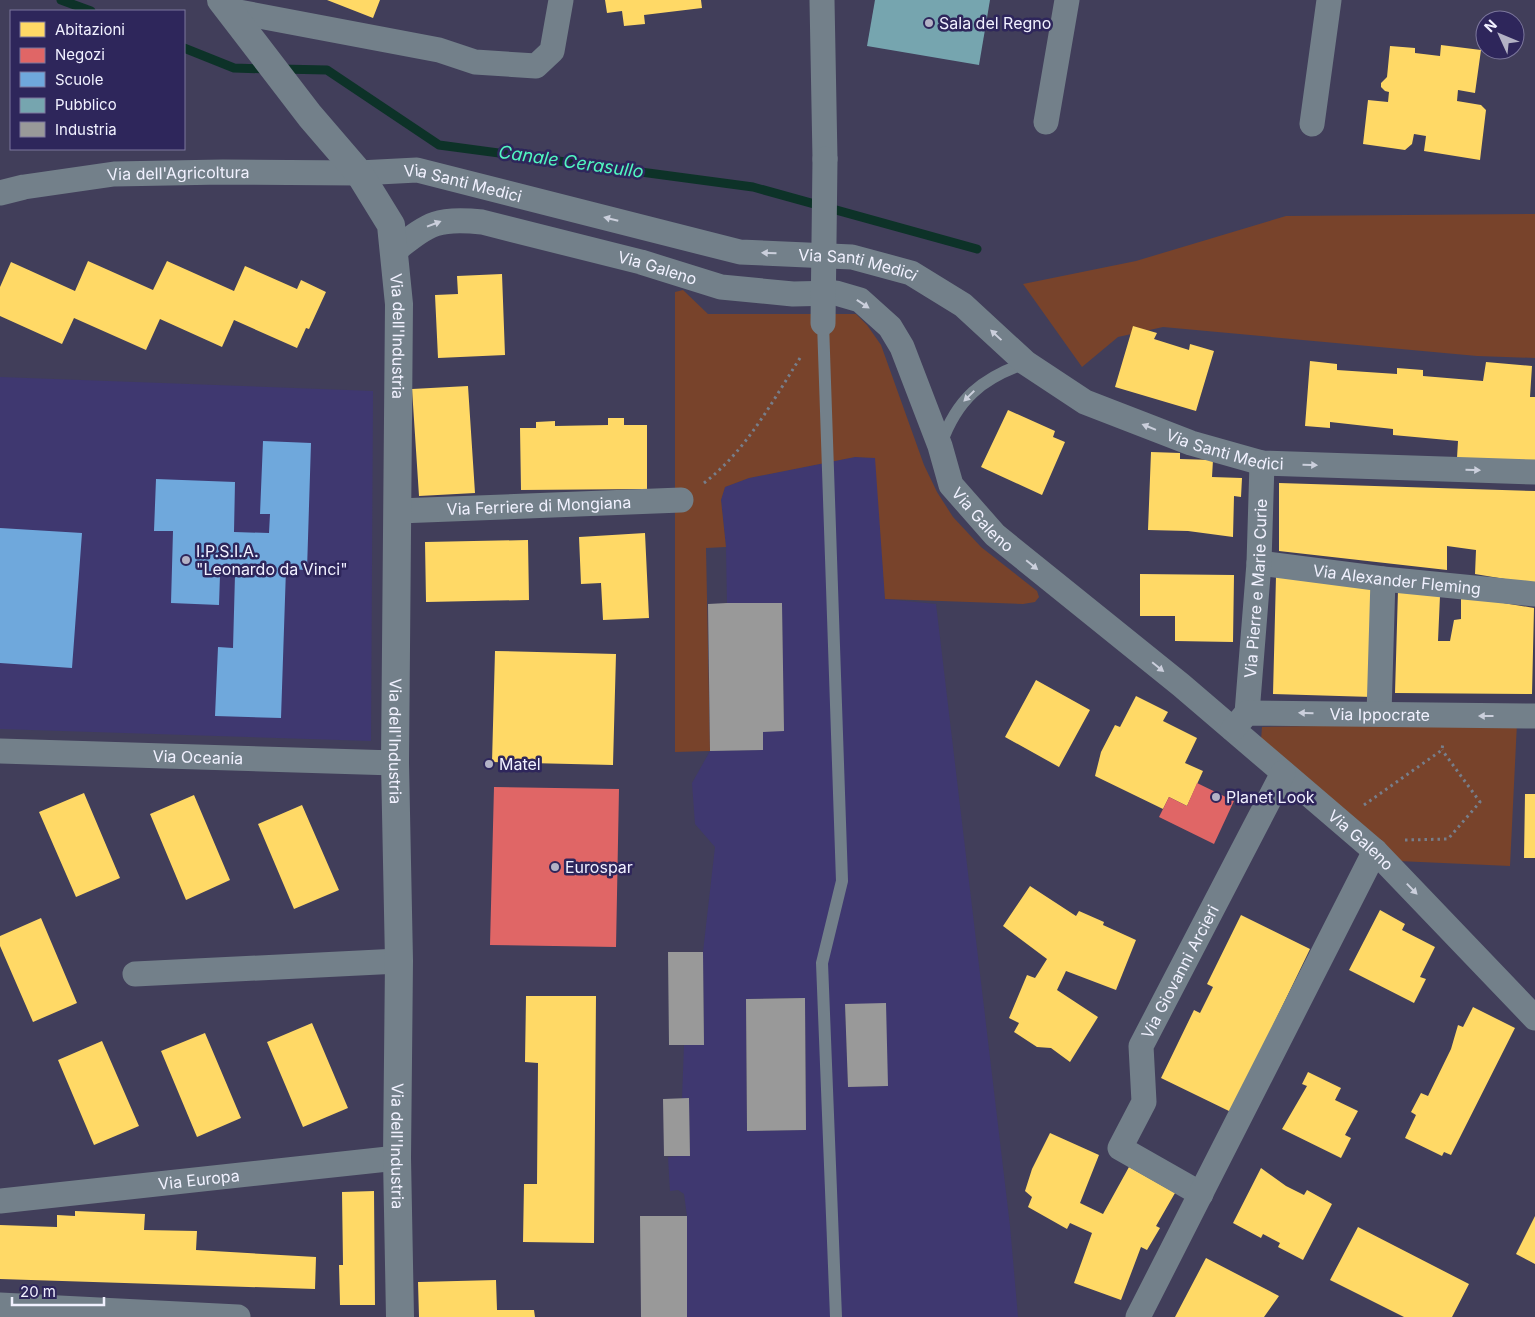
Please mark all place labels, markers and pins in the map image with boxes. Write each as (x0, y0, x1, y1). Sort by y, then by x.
place label: Sala del Regno (939, 13, 1051, 33)
marker: Sala del Regno (923, 17, 935, 29)
place label: I.P.S.I.A. "Leonardo da Vinci" (196, 541, 348, 579)
marker: I.P.S.I.A. "Leonardo da Vinci" (180, 554, 192, 566)
place label: Matel (499, 754, 541, 774)
marker: Matel (483, 758, 495, 770)
place label: Planet Look (1226, 787, 1315, 807)
marker: Planet Look (1210, 791, 1222, 803)
place label: Eurospar (565, 857, 633, 877)
marker: Eurospar (549, 861, 561, 873)

